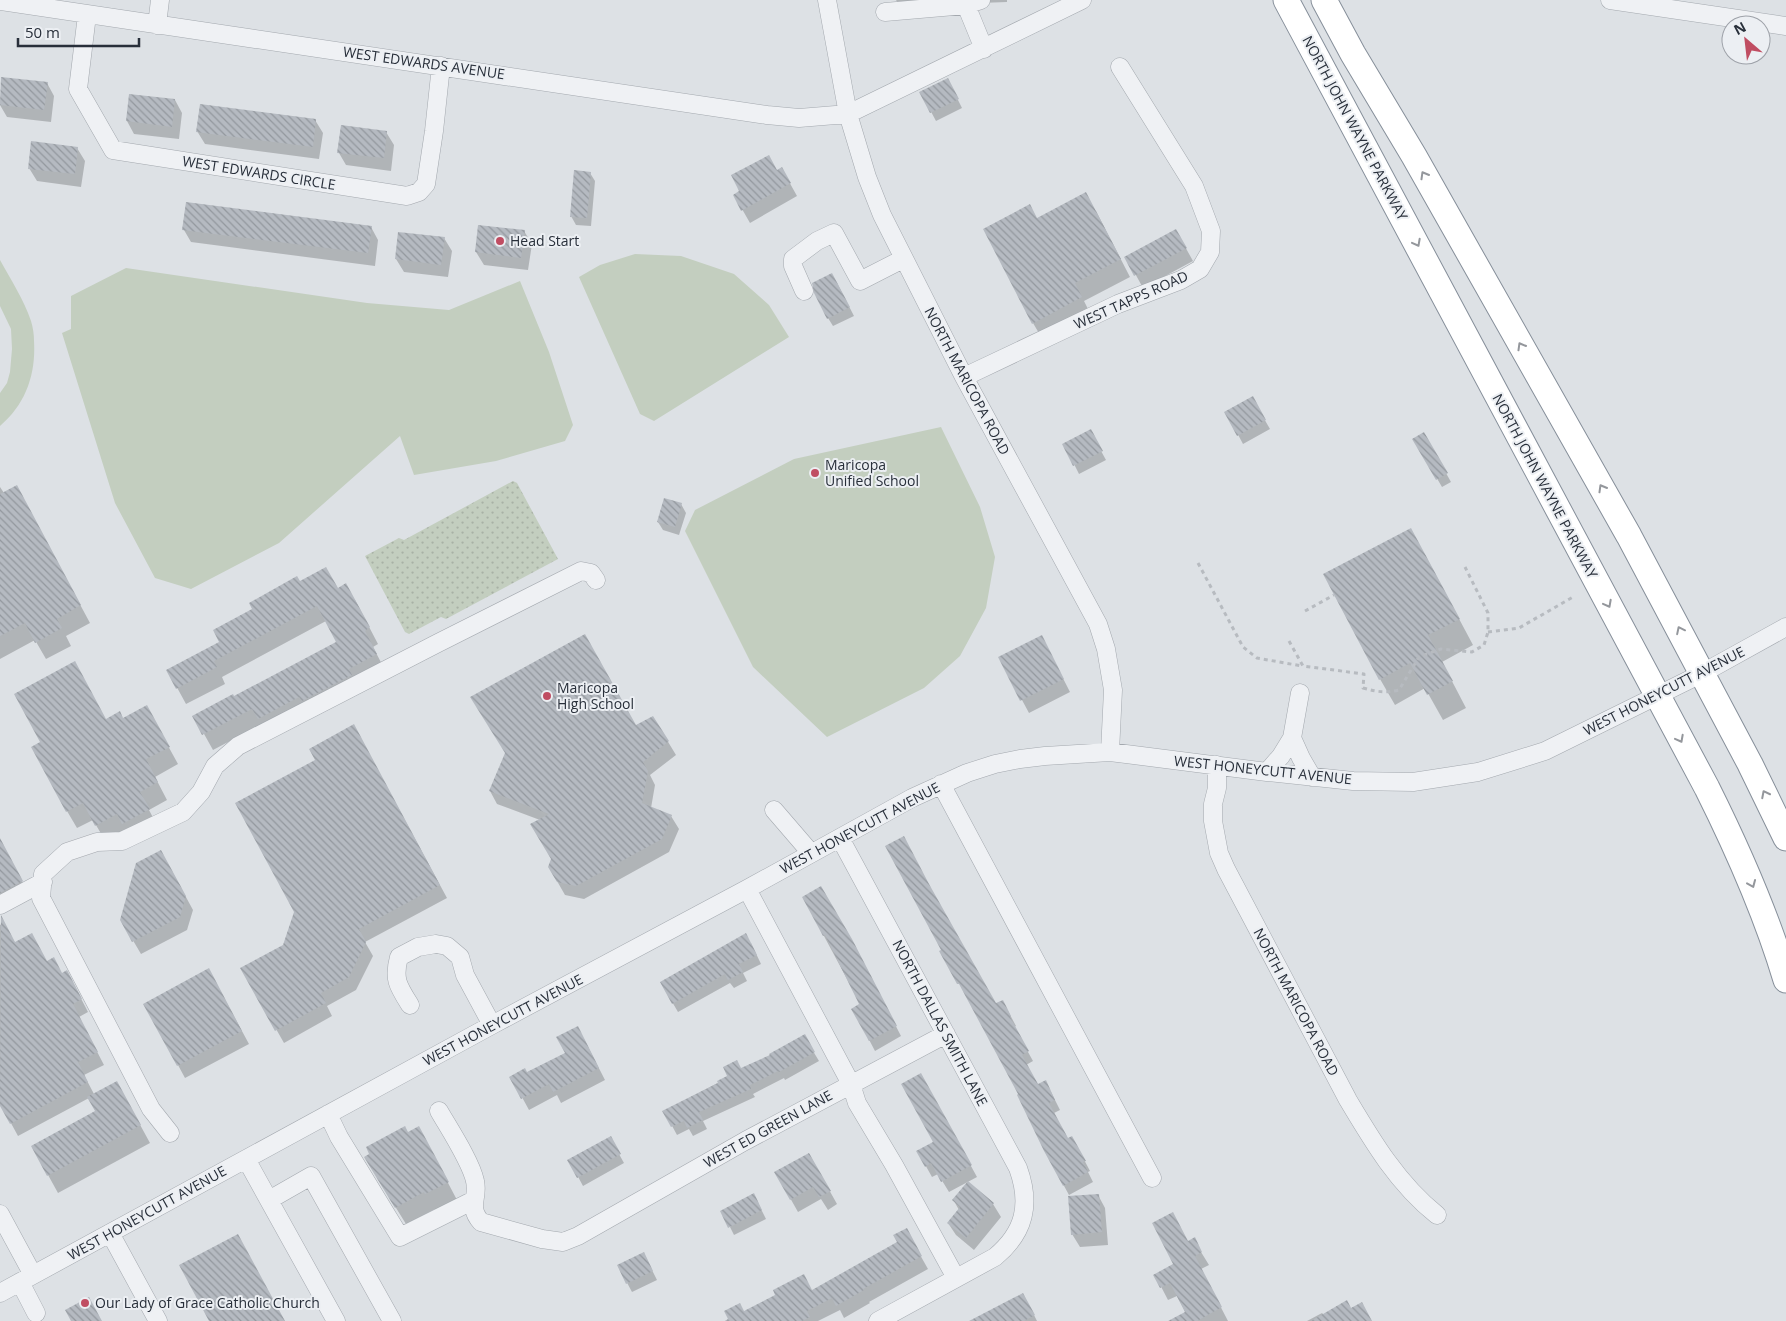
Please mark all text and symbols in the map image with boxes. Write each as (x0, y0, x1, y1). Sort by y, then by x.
scale bar (18, 15, 139, 47)
north arrow (1721, 15, 1771, 65)
text: N (1730, 17, 1749, 39)
text: 50 m (25, 22, 60, 42)
street label: NORTH JOHN WAYNE PARKWAY (1299, 32, 1412, 224)
street label: WEST EDWARDS AVENUE (342, 42, 506, 83)
street label: WEST EDWARDS CIRCLE (181, 151, 337, 194)
one-way arrow (1420, 171, 1430, 180)
place label: Head Start (510, 231, 579, 250)
marker: Head Start (494, 235, 506, 247)
one-way arrow (1411, 238, 1421, 247)
street label: WEST TAPPS ROAD (1071, 266, 1191, 333)
street label: NORTH MARICOPA ROAD (920, 304, 1015, 458)
one-way arrow (1518, 343, 1528, 352)
street label: NORTH JOHN WAYNE PARKWAY (1489, 390, 1602, 582)
place label: Maricopa Unified School (825, 455, 919, 490)
marker: Maricopa Unified School (809, 467, 821, 479)
one-way arrow (1598, 484, 1608, 493)
one-way arrow (1602, 598, 1612, 607)
one-way arrow (1676, 626, 1686, 635)
street label: WEST HONEYCUTT AVENUE (1580, 642, 1748, 740)
place label: Maricopa High School (557, 678, 634, 713)
marker: Maricopa High School (541, 690, 553, 702)
one-way arrow (1674, 733, 1684, 742)
street label: WEST HONEYCUTT AVENUE (1173, 751, 1353, 788)
street label: WEST HONEYCUTT AVENUE (776, 777, 943, 878)
one-way arrow (1761, 790, 1771, 799)
one-way arrow (1746, 879, 1757, 888)
street label: NORTH MARICOPA ROAD (1249, 925, 1344, 1079)
street label: NORTH DALLAS SMITH LANE (888, 936, 992, 1109)
street label: WEST HONEYCUTT AVENUE (419, 969, 586, 1070)
street label: WEST ED GREEN LANE (700, 1085, 835, 1172)
street label: WEST HONEYCUTT AVENUE (64, 1161, 230, 1264)
place label: Our Lady of Grace Catholic Church (95, 1293, 320, 1312)
marker: Our Lady of Grace Catholic Church (79, 1297, 91, 1309)

